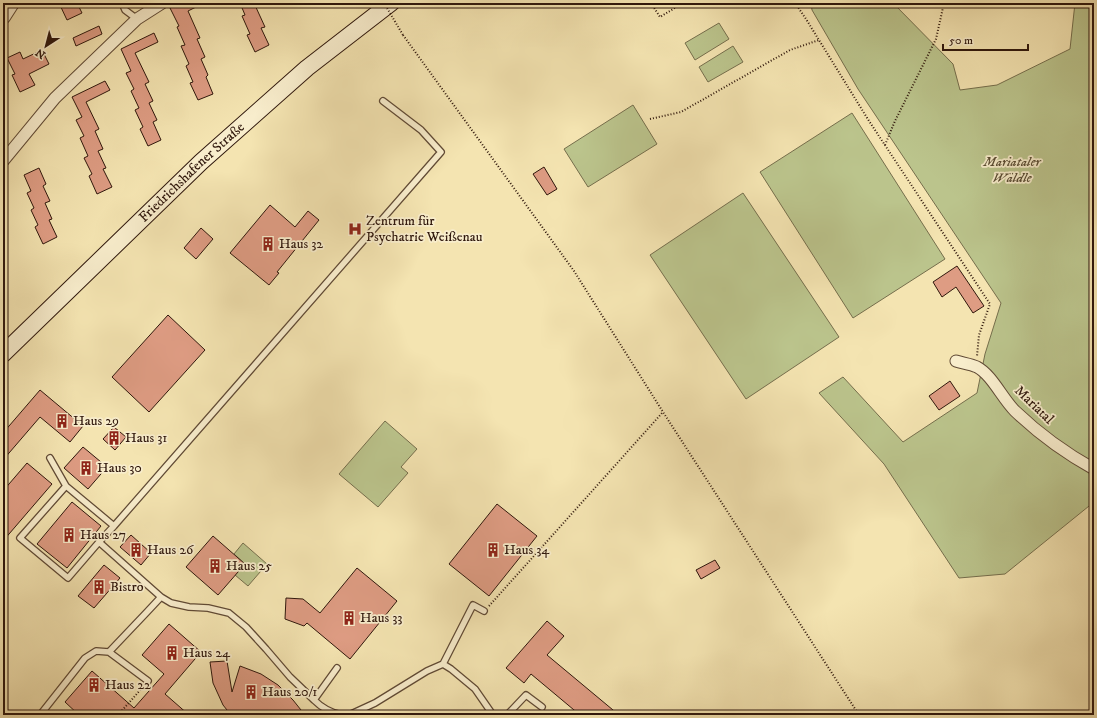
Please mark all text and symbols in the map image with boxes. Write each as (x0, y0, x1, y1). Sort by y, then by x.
north arrow (26, 26, 66, 66)
scale bar (943, 26, 1028, 52)
text: 50 m (949, 33, 973, 48)
text: N (33, 45, 48, 62)
street label: Friedrichshafener Straße (135, 118, 249, 226)
park label: Mariataler Wäldle (983, 153, 1041, 187)
place label: Zentrum für Psychatrie Weißenau (366, 212, 483, 246)
hospital icon: Zentrum für Psychatrie Weißenau (347, 221, 363, 237)
place label: Haus 32 (279, 235, 323, 253)
building icon: Haus 32 (260, 236, 276, 252)
street label: Mariatal (1010, 382, 1058, 429)
place label: Haus 29 (73, 412, 119, 430)
building icon: Haus 29 (54, 413, 70, 429)
place label: Haus 31 (125, 429, 168, 447)
building icon: Haus 31 (106, 430, 122, 446)
place label: Haus 30 (97, 459, 142, 477)
building icon: Haus 30 (78, 460, 94, 476)
place label: Haus 27 (80, 526, 126, 544)
building icon: Haus 27 (61, 527, 77, 543)
place label: Haus 26 (147, 541, 194, 559)
place label: Haus 34 (504, 541, 550, 559)
building icon: Haus 26 (128, 542, 144, 558)
building icon: Haus 34 (485, 542, 501, 558)
place label: Haus 25 (226, 557, 272, 575)
building icon: Haus 25 (207, 558, 223, 574)
place label: Bistro (110, 578, 144, 596)
building icon: Bistro (91, 579, 107, 595)
place label: Haus 33 (360, 609, 403, 627)
building icon: Haus 33 (341, 610, 357, 626)
place label: Haus 24 (183, 644, 231, 662)
building icon: Haus 24 (164, 645, 180, 661)
place label: Haus 22 (105, 676, 151, 694)
building icon: Haus 22 (86, 677, 102, 693)
place label: Haus 20/1 (262, 683, 318, 701)
building icon: Haus 20/1 (243, 684, 259, 700)

